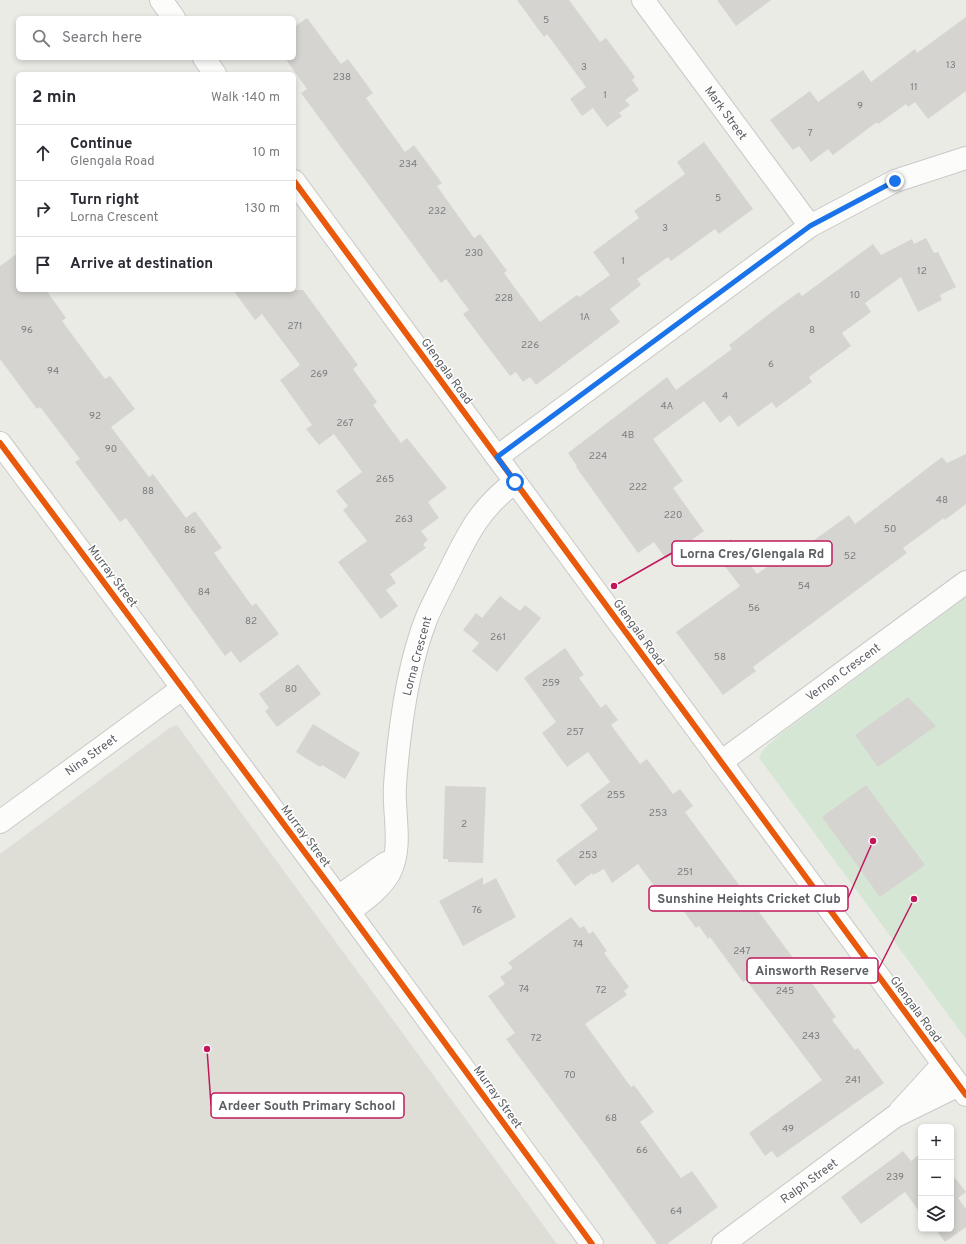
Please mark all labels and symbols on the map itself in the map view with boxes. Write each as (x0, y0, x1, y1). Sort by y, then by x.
house number: 5 (543, 14, 549, 27)
house number: 13 (946, 59, 956, 72)
house number: 3 (581, 61, 587, 74)
house number: 238 (333, 71, 351, 84)
house number: 11 (910, 81, 918, 94)
street label: Mark Street (700, 84, 750, 144)
house number: 1 (603, 89, 607, 102)
house number: 9 (857, 100, 863, 113)
house number: 7 (807, 127, 813, 140)
house number: 234 (399, 158, 417, 171)
route end (886, 172, 904, 190)
house number: 5 (715, 192, 721, 205)
house number: 232 (428, 205, 446, 218)
house number: 3 (662, 222, 668, 235)
house number: 230 (465, 247, 483, 260)
house number: 1 (621, 255, 625, 268)
house number: 12 (917, 265, 927, 278)
house number: 10 (850, 289, 860, 302)
house number: 228 (495, 292, 513, 305)
house number: 1A (580, 311, 590, 324)
house number: 271 (287, 320, 303, 333)
house number: 96 (21, 324, 33, 337)
house number: 8 (809, 324, 815, 337)
street label: Glengala Road (417, 335, 476, 408)
house number: 226 (521, 339, 539, 352)
house number: 6 (768, 358, 774, 371)
house number: 94 (47, 365, 59, 378)
house number: 269 (310, 368, 328, 381)
house number: 4 (722, 390, 728, 403)
house number: 4A (661, 400, 674, 413)
house number: 92 (89, 410, 101, 423)
house number: 267 (336, 417, 354, 430)
house number: 4B (622, 429, 634, 442)
house number: 90 (105, 443, 117, 456)
house number: 224 (589, 450, 607, 463)
house number: 265 (376, 473, 394, 486)
route start (506, 473, 524, 491)
house number: 222 (629, 481, 647, 494)
house number: 88 (142, 485, 154, 498)
house number: 48 (936, 494, 948, 507)
house number: 220 (664, 509, 682, 522)
house number: 263 (395, 513, 413, 526)
house number: 50 (884, 523, 896, 536)
house number: 86 (184, 524, 196, 537)
callout: Lorna Cres/Glengala Rd (672, 541, 832, 566)
street label: Murray Street (84, 542, 141, 611)
text: Lorna Cres/Glengala Rd (680, 547, 824, 563)
house number: 52 (844, 550, 856, 563)
house number: 54 (798, 580, 810, 593)
house number: 84 (198, 586, 210, 599)
street label: Glengala Road (609, 596, 668, 669)
house number: 56 (748, 602, 760, 615)
house number: 82 (245, 615, 257, 628)
street label: Lorna Crescent (400, 615, 436, 698)
house number: 261 (490, 631, 506, 644)
street label: Vernon Crescent (803, 640, 884, 705)
house number: 58 (714, 651, 726, 664)
house number: 259 (542, 677, 560, 690)
house number: 80 (285, 683, 297, 696)
house number: 257 (566, 726, 584, 739)
street label: Nina Street (62, 732, 121, 780)
house number: 255 (607, 789, 625, 802)
street label: Murray Street (277, 802, 334, 871)
house number: 253 (649, 807, 667, 820)
house number: 2 (461, 818, 467, 831)
house number: 253 (579, 849, 597, 862)
house number: 251 (677, 866, 693, 879)
callout: Sunshine Heights Cricket Club (649, 886, 848, 911)
text: Sunshine Heights Cricket Club (657, 892, 841, 908)
house number: 76 (472, 904, 482, 917)
house number: 74 (573, 938, 583, 951)
house number: 247 (733, 945, 751, 958)
callout: Ainsworth Reserve (747, 958, 878, 983)
text: Ainsworth Reserve (755, 964, 869, 980)
street label: Glengala Road (886, 973, 945, 1046)
house number: 74 (519, 983, 529, 996)
house number: 72 (595, 984, 607, 997)
house number: 245 (776, 985, 794, 998)
house number: 243 (802, 1030, 820, 1043)
house number: 72 (530, 1032, 542, 1045)
street label: Murray Street (469, 1063, 525, 1132)
house number: 70 (564, 1069, 576, 1082)
house number: 241 (845, 1074, 861, 1087)
callout: Ardeer South Primary School (211, 1093, 404, 1118)
text: Ardeer South Primary School (218, 1099, 396, 1115)
house number: 68 (605, 1112, 617, 1125)
house number: 49 (782, 1123, 794, 1136)
house number: 66 (636, 1144, 648, 1157)
street label: Ralph Street (778, 1156, 841, 1208)
house number: 239 (886, 1171, 904, 1184)
house number: 64 (670, 1205, 682, 1218)

